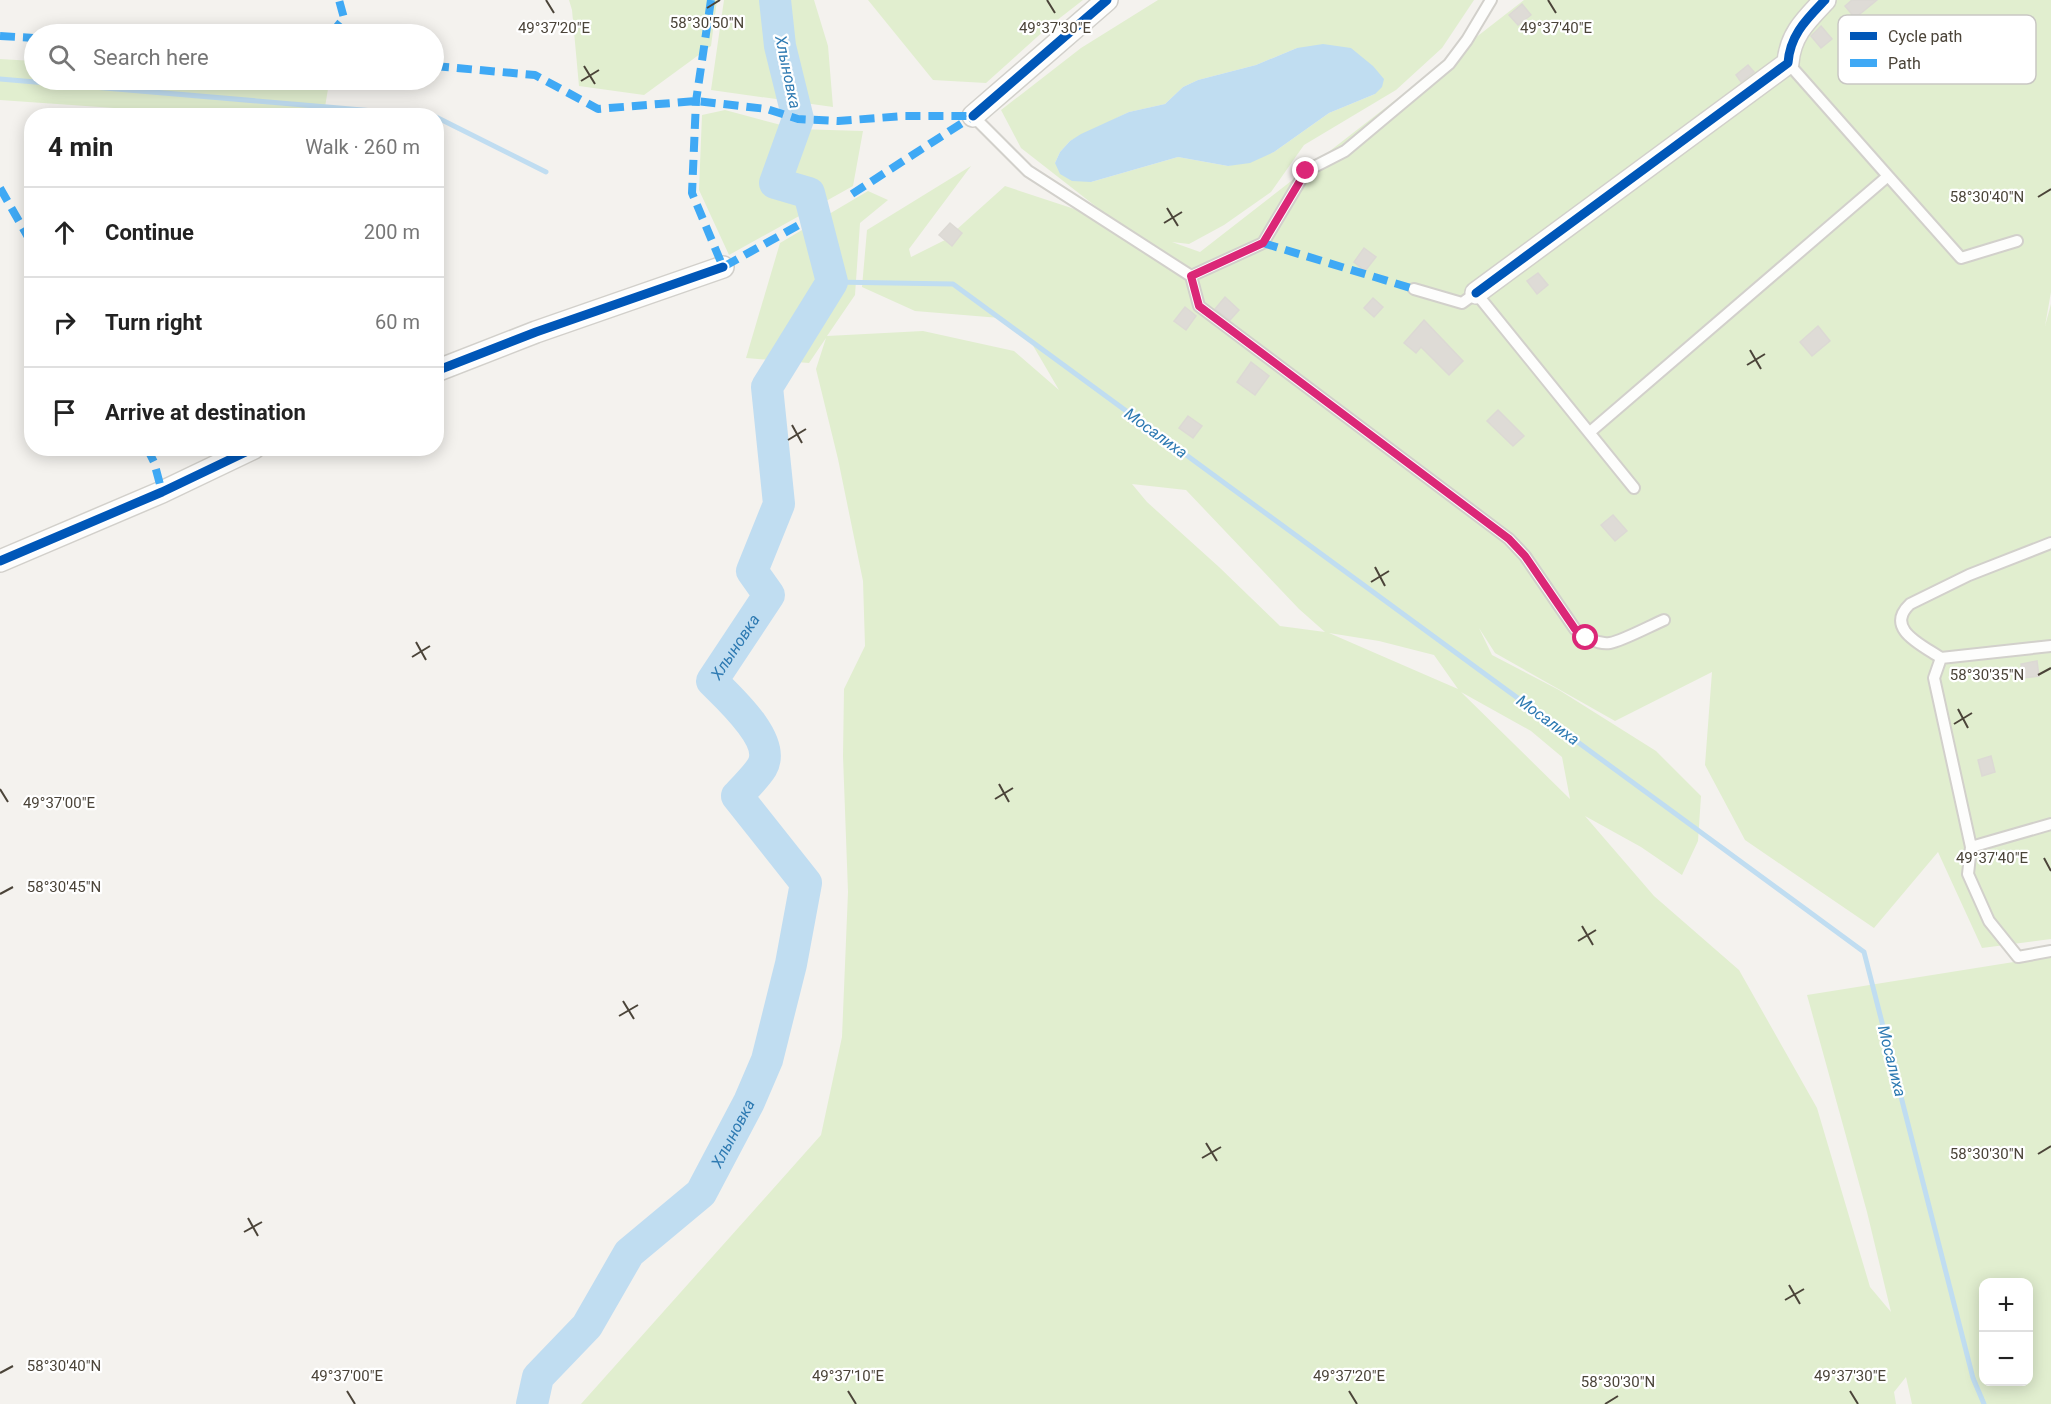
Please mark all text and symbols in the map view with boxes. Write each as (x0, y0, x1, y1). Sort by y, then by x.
text: 58°30'50"N (670, 14, 744, 32)
legend (1838, 15, 2036, 84)
text: 49°37'20"E (518, 19, 591, 37)
text: 49°37'30"E (1019, 19, 1092, 37)
text: 49°37'40"E (1520, 19, 1593, 37)
search box (24, 24, 444, 90)
text: Cycle path (1888, 27, 1962, 46)
water label: Хлыновка (771, 33, 805, 110)
icon: search (45, 41, 78, 74)
text: Search here (93, 45, 209, 70)
text: Path (1888, 54, 1921, 73)
text: 4 min (48, 132, 113, 162)
text: Walk · 260 m (305, 135, 420, 159)
route end (1292, 157, 1318, 183)
text: 58°30'40"N (1950, 188, 2024, 206)
icon: ahead (48, 216, 81, 249)
text: Continue (105, 220, 194, 245)
text: 200 m (364, 220, 420, 244)
icon: right (48, 306, 81, 339)
text: Turn right (105, 310, 202, 335)
text: 60 m (375, 310, 420, 334)
icon: arrive (48, 396, 81, 429)
text: Arrive at destination (105, 400, 306, 425)
water label: Мосалиха (1121, 404, 1191, 462)
water label: Хлыновка (706, 610, 763, 684)
route start (1572, 624, 1598, 650)
text: 58°30'35"N (1950, 666, 2024, 684)
water label: Мосалиха (1513, 691, 1583, 749)
text: 49°37'00"E (23, 794, 96, 812)
text: 49°37'40"E (1956, 849, 2029, 867)
text: 58°30'45"N (27, 878, 101, 896)
water label: Мосалиха (1874, 1023, 1910, 1099)
water label: Хлыновка (706, 1096, 758, 1171)
text: 58°30'30"N (1950, 1145, 2024, 1163)
map controls (1979, 1278, 2033, 1386)
button: + (1979, 1278, 2033, 1332)
button: − (1979, 1332, 2033, 1386)
text: 58°30'40"N (27, 1357, 101, 1375)
text: 49°37'00"E (311, 1367, 384, 1385)
text: 49°37'10"E (812, 1367, 885, 1385)
text: 49°37'20"E (1313, 1367, 1386, 1385)
text: 49°37'30"E (1814, 1367, 1887, 1385)
text: 58°30'30"N (1581, 1373, 1655, 1391)

